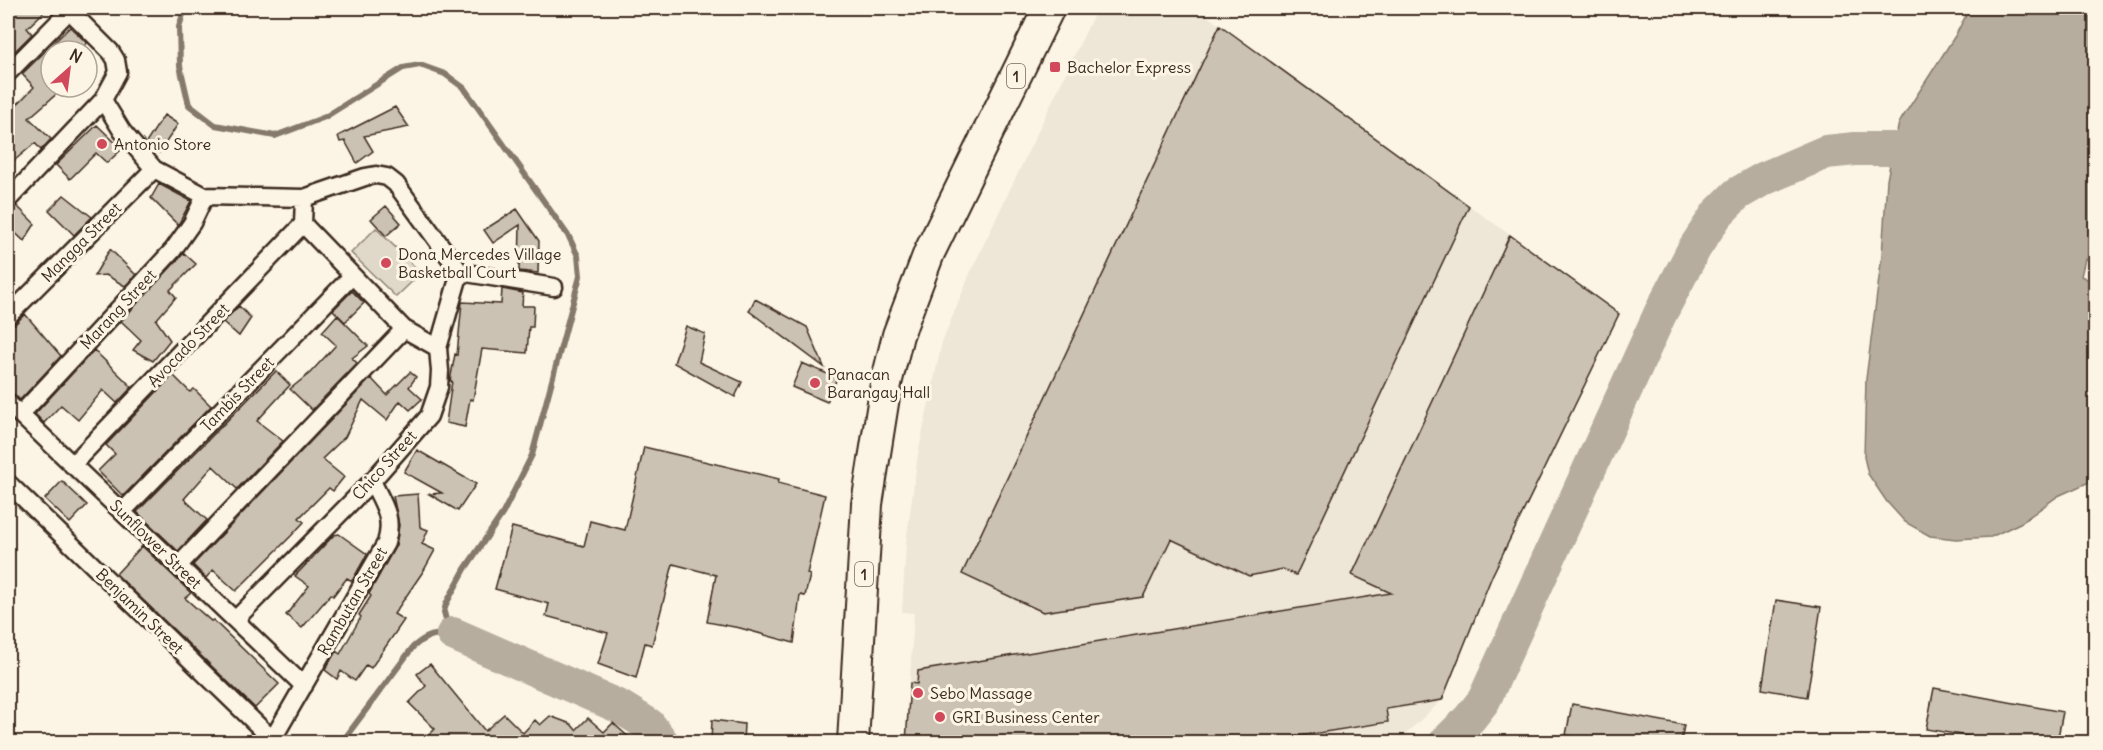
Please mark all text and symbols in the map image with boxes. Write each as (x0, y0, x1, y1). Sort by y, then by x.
north arrow (39, 39, 99, 99)
text: N (66, 44, 86, 67)
place label: Bachelor Express (1067, 57, 1191, 77)
marker: Bachelor Express (1048, 60, 1062, 74)
road number: 1 (1007, 64, 1025, 88)
place label: Antonio Store (114, 134, 211, 154)
marker: Antonio Store (95, 137, 109, 151)
street label: Mangga Street (37, 197, 126, 286)
place label: Dona Mercedes Village Basketball Court (398, 244, 561, 282)
marker: Dona Mercedes Village Basketball Court (379, 256, 393, 270)
street label: Marang Street (76, 264, 161, 353)
street label: Avocado Street (143, 298, 233, 391)
street label: Tambis Street (196, 352, 278, 436)
place label: Panacan Barangay Hall (827, 364, 930, 402)
marker: Panacan Barangay Hall (808, 376, 822, 390)
street label: Chico Street (348, 426, 421, 504)
street label: Sunflower Street (106, 495, 206, 593)
street label: Rambutan Street (313, 543, 391, 659)
road number: 1 (855, 562, 873, 586)
street label: Benjamin Street (92, 564, 189, 658)
place label: Sebo Massage (930, 683, 1032, 703)
marker: Sebo Massage (911, 686, 925, 700)
place label: GRI Business Center (952, 707, 1100, 727)
marker: GRI Business Center (933, 710, 947, 724)

